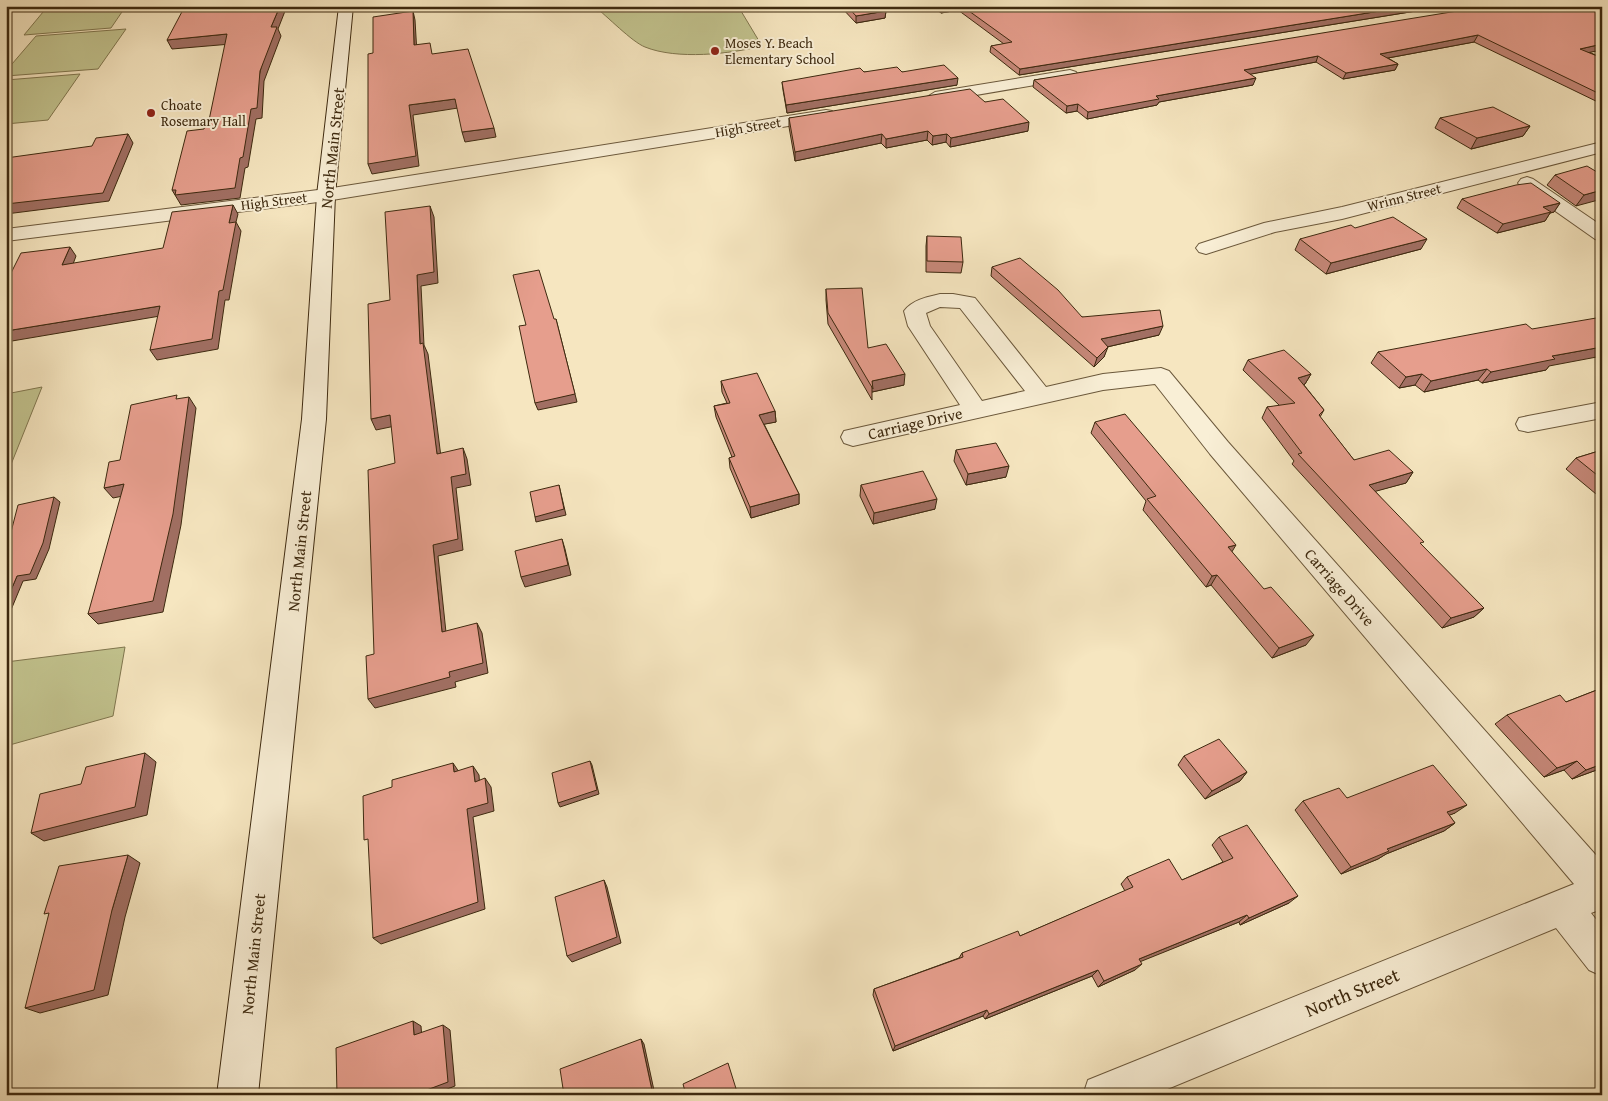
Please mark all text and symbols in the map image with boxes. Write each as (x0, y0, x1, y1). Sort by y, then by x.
place label: Moses Y. Beach Elementary School (725, 33, 835, 69)
marker: Moses Y. Beach Elementary School (709, 45, 721, 57)
street label: North Main Street (314, 86, 350, 210)
place label: Choate Rosemary Hall (161, 95, 246, 131)
marker: Choate Rosemary Hall (145, 107, 157, 119)
street label: High Street (714, 112, 782, 142)
street label: Wrinn Street (1365, 178, 1443, 216)
street label: High Street (240, 187, 308, 215)
street label: Carriage Drive (865, 400, 965, 446)
street label: North Main Street (281, 489, 317, 613)
street label: Carriage Drive (1299, 543, 1381, 631)
street label: North Main Street (235, 892, 271, 1016)
street label: North Street (1301, 960, 1404, 1024)

